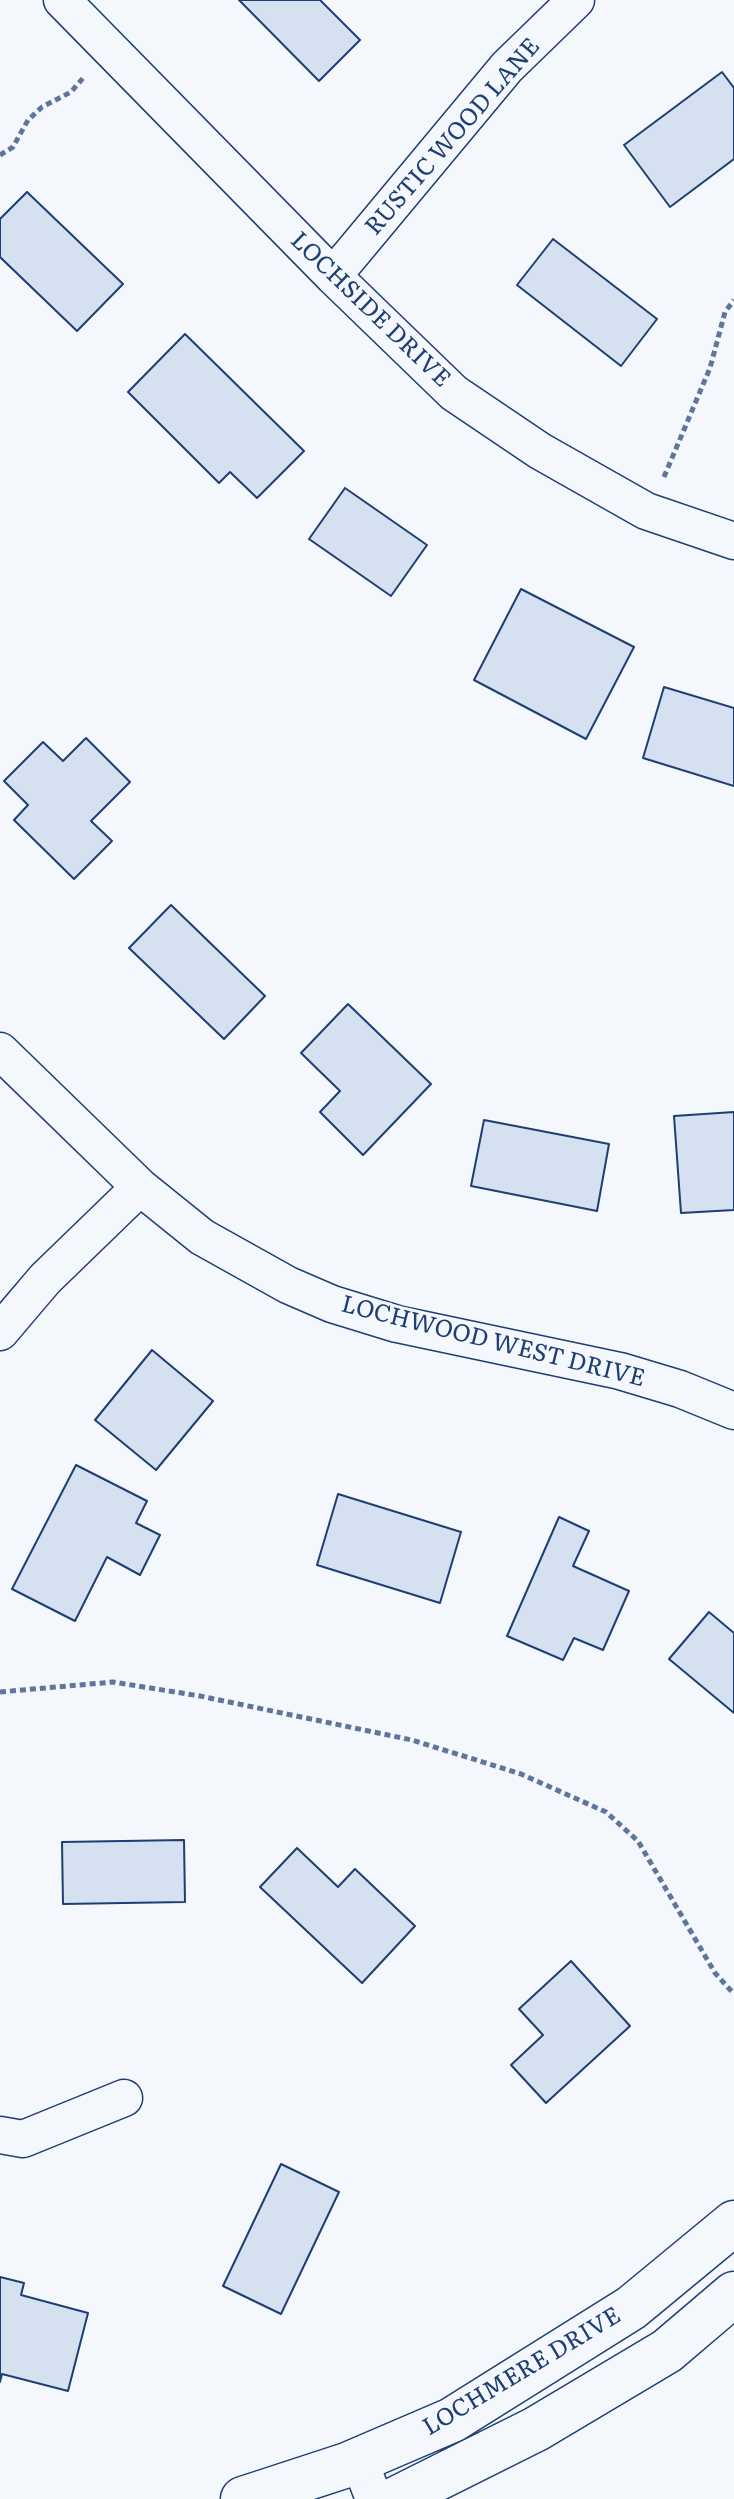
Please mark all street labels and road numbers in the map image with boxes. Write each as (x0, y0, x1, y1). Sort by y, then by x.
street label: RUSTIC WOOD LANE (360, 33, 546, 241)
street label: LOCHSIDE DRIVE (284, 226, 456, 394)
street label: LOCHWOOD WEST DRIVE (338, 1290, 648, 1394)
street label: LOCHMERE DRIVE (418, 2302, 626, 2442)

